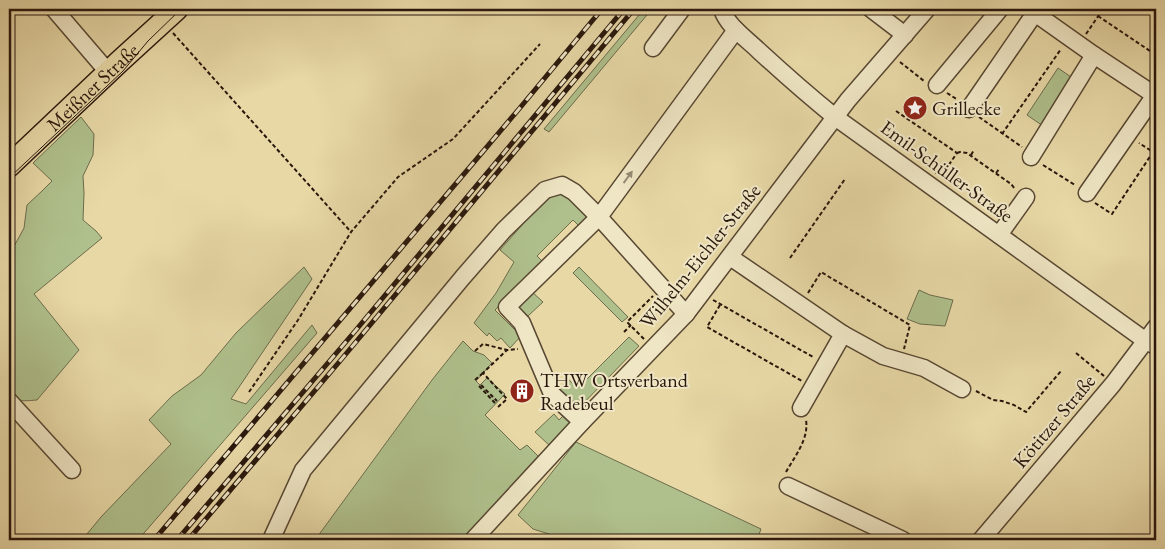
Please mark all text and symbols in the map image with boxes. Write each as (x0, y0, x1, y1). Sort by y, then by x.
street label: Meißner Straße (41, 37, 144, 137)
place icon: Grillecke (902, 95, 928, 121)
place label: Grillecke (932, 95, 1001, 121)
street label: Emil-Schüller-Straße (875, 114, 1019, 228)
one-way arrow (623, 170, 633, 184)
street label: Wilhelm-Eichler-Straße (634, 178, 767, 334)
place label: THW Ortsverband Radebeul (540, 367, 689, 416)
street label: Kötitzer Straße (1007, 368, 1101, 473)
building icon: THW Ortsverband Radebeul (509, 378, 535, 404)

